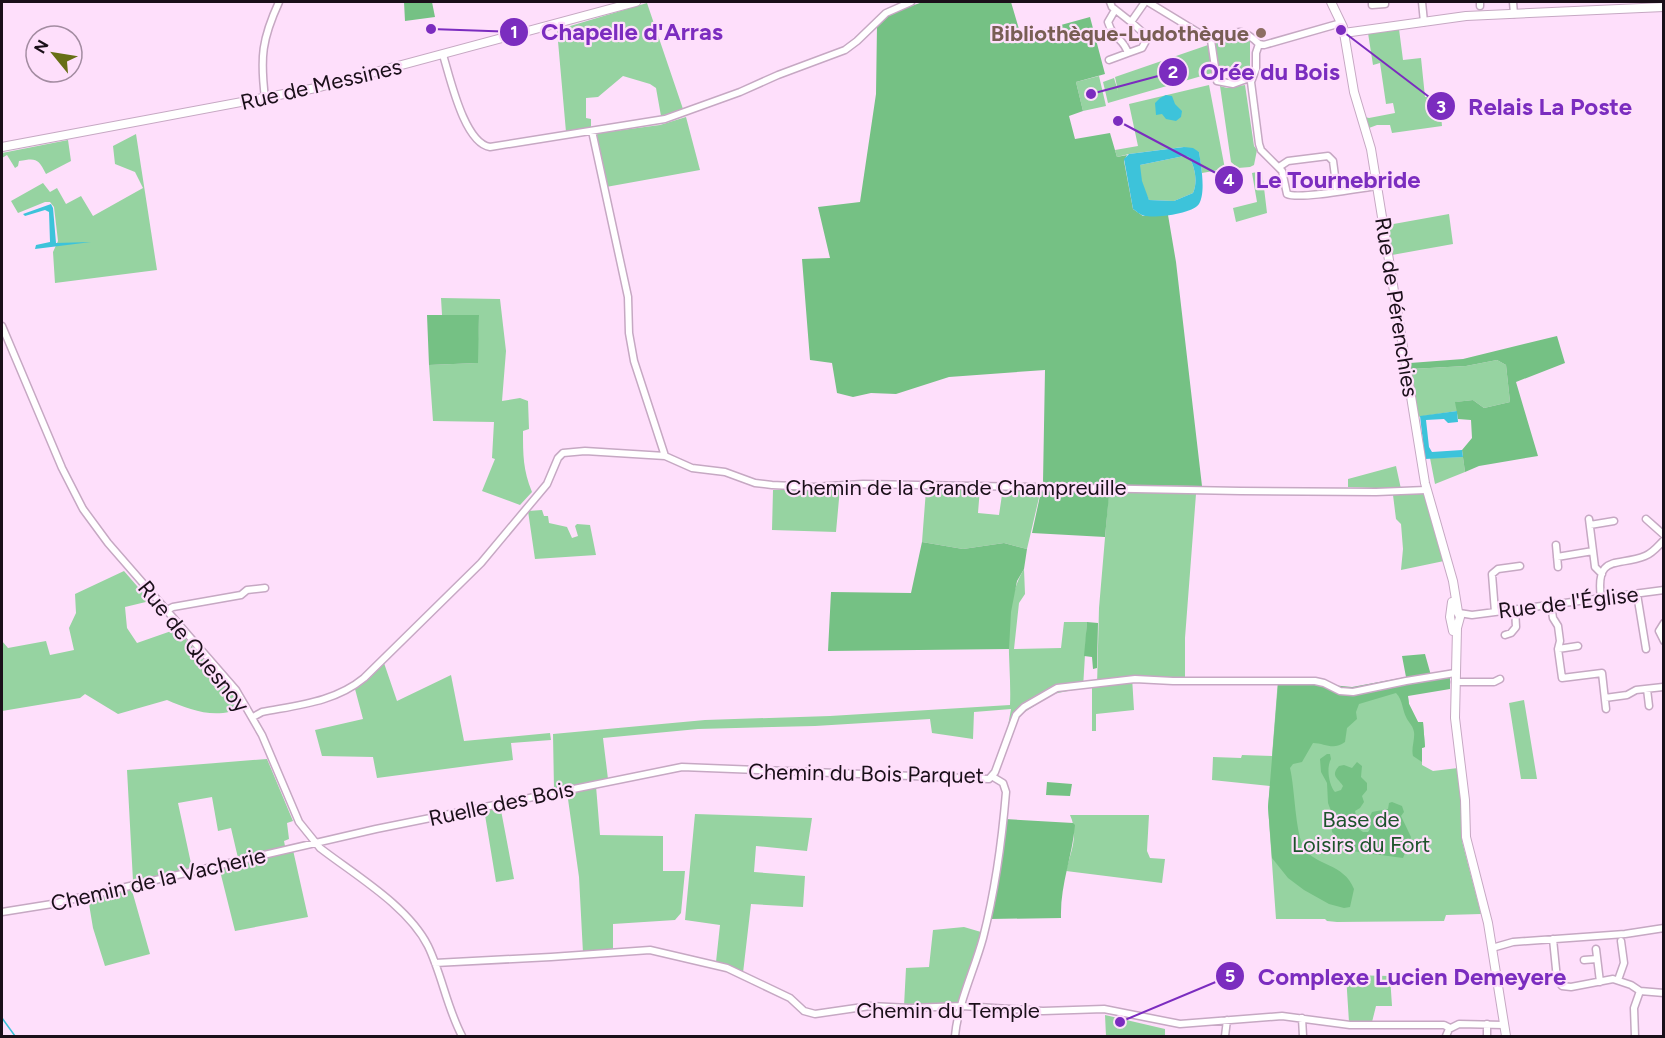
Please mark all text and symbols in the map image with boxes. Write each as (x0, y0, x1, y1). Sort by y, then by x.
callout: Chapelle d'Arras (499, 11, 735, 53)
text: Chapelle d'Arras (541, 17, 723, 46)
place label: Bibliothèque-Ludothèque (991, 20, 1249, 47)
text: 1 (510, 21, 518, 43)
north arrow (24, 24, 84, 84)
marker: Bibliothèque-Ludothèque (1254, 26, 1268, 40)
text: N (30, 37, 53, 57)
callout: Orée du Bois (1158, 51, 1352, 93)
street label: Rue de Messines (238, 53, 404, 116)
text: Orée du Bois (1200, 57, 1340, 86)
text: 2 (1168, 61, 1178, 83)
callout: Relais La Poste (1426, 85, 1644, 127)
text: Relais La Poste (1468, 92, 1632, 121)
text: 3 (1436, 96, 1446, 118)
callout: Le Tournebride (1214, 159, 1433, 201)
text: Le Tournebride (1255, 165, 1421, 194)
text: 4 (1223, 169, 1235, 191)
street label: Rue de Pérenchies (1369, 215, 1424, 399)
street label: Chemin de la Grande Champreuille (785, 474, 1127, 501)
street label: Rue de Quesnoy (132, 575, 255, 718)
street label: Rue de l'Église (1496, 580, 1640, 625)
street label: Chemin du Bois Parquet (748, 758, 984, 789)
street label: Ruelle des Bois (426, 775, 576, 832)
park label: Base de Loisirs du Fort (1292, 806, 1430, 858)
street label: Chemin de la Vacherie (48, 842, 268, 917)
callout: Complexe Lucien Demeyere (1215, 955, 1578, 997)
text: Complexe Lucien Demeyere (1258, 962, 1566, 991)
text: 5 (1225, 965, 1235, 987)
street label: Chemin du Temple (856, 997, 1040, 1024)

